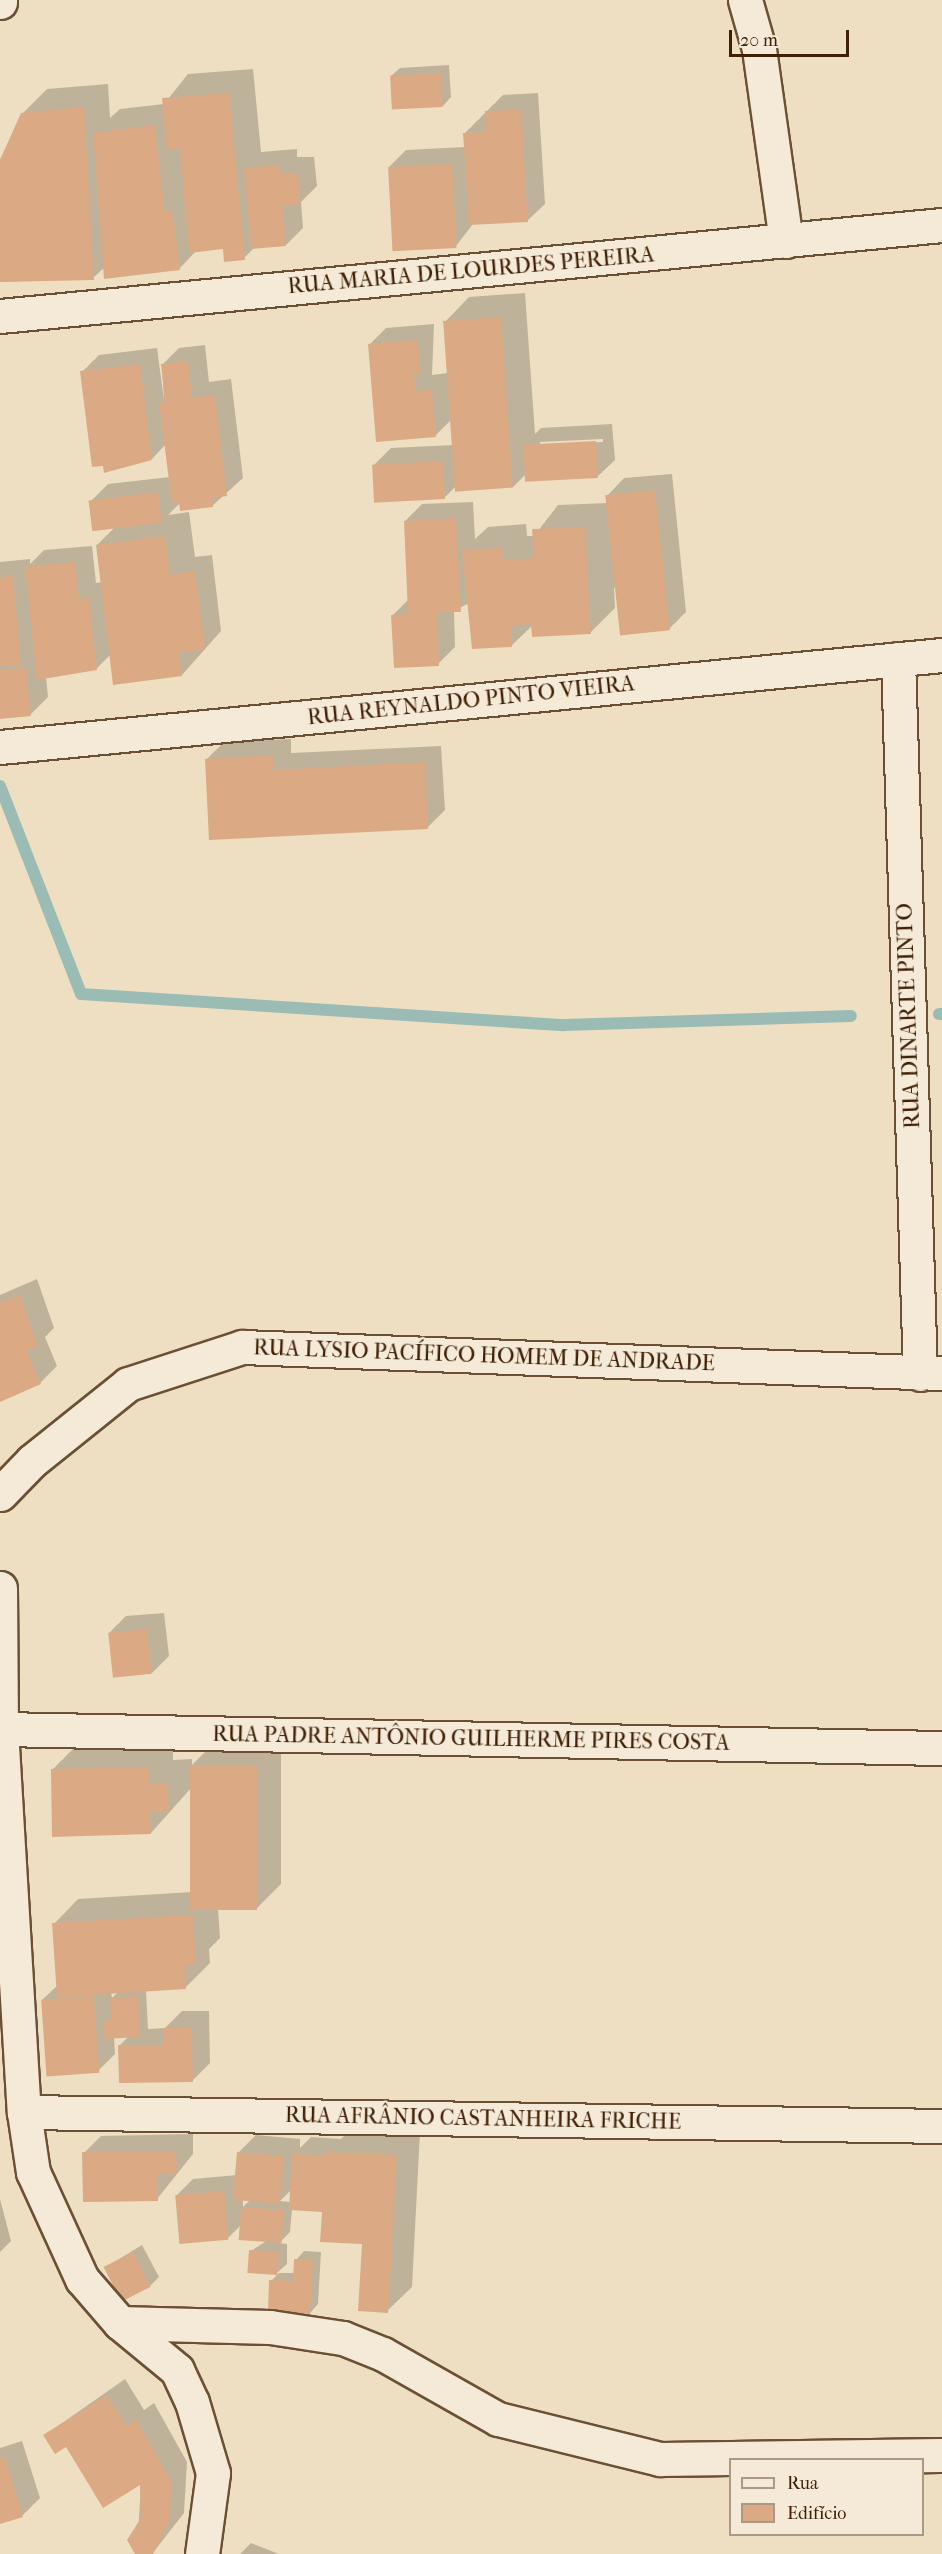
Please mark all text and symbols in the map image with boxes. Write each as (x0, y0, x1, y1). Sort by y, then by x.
scale bar (732, 18, 852, 56)
text: 20 m (740, 30, 778, 51)
street label: RUA MARIA DE LOURDES PEREIRA (287, 242, 655, 300)
street label: RUA REYNALDO PINTO VIEIRA (306, 671, 636, 731)
street label: RUA DINARTE PINTO (892, 903, 926, 1129)
street label: RUA LYSIO PACÍFICO HOMEM DE ANDRADE (253, 1335, 715, 1377)
street label: RUA PADRE ANTÔNIO GUILHERME PIRES COSTA (212, 1721, 730, 1757)
street label: RUA AFRÂNIO CASTANHEIRA FRICHE (285, 2102, 681, 2136)
legend (729, 2458, 924, 2536)
text: Rua (787, 2473, 818, 2494)
text: Edifício (787, 2503, 846, 2524)

